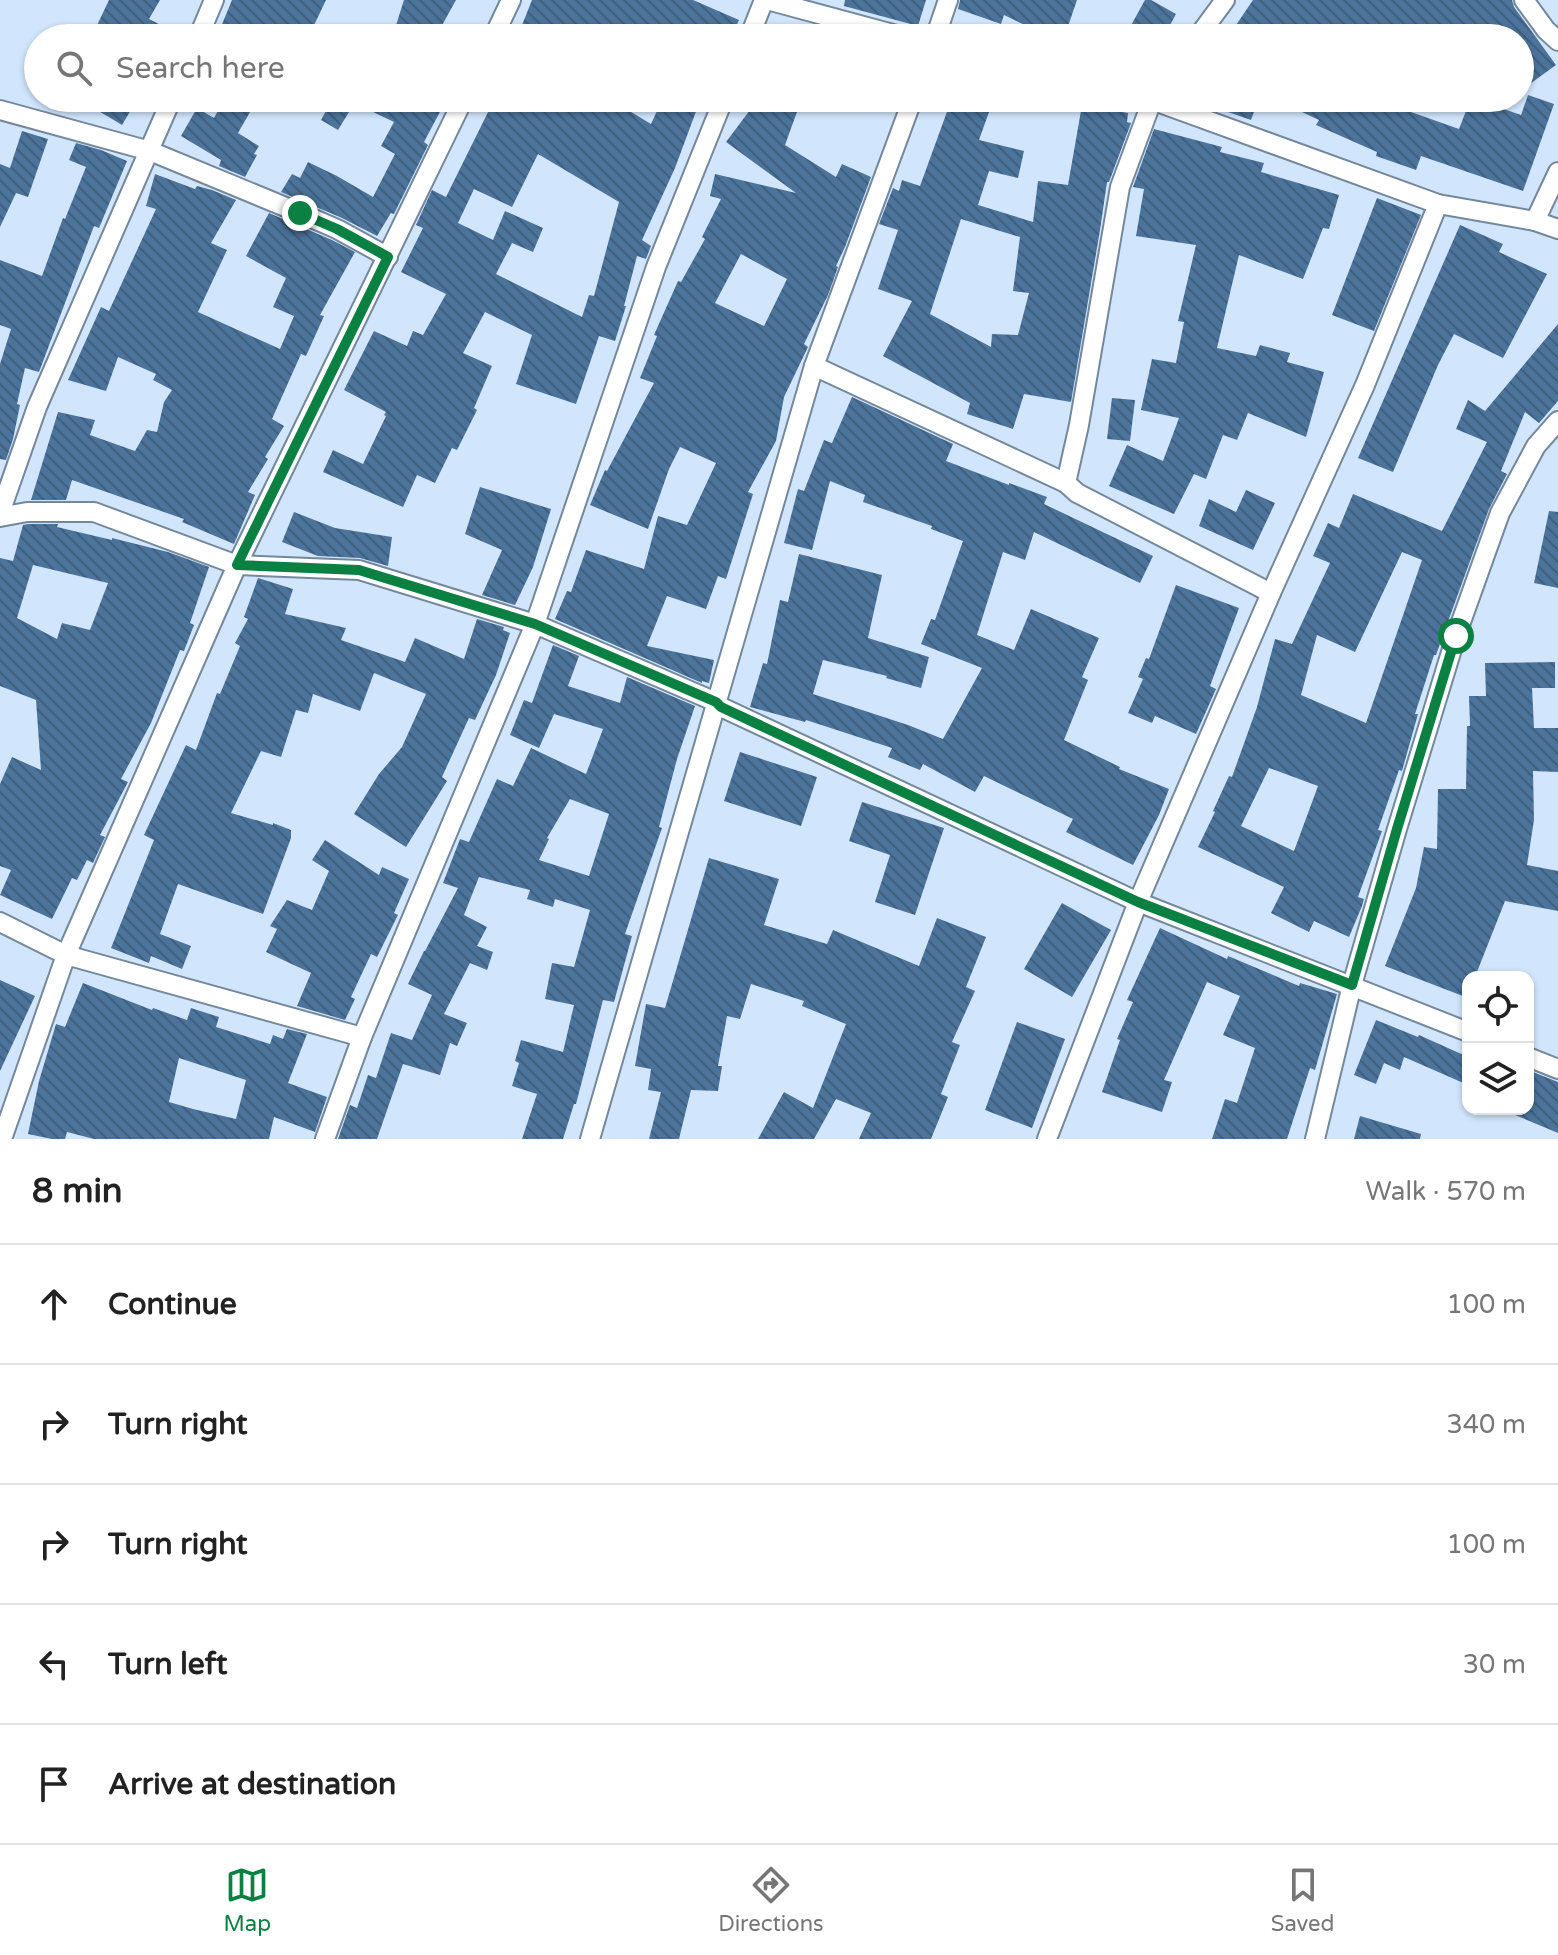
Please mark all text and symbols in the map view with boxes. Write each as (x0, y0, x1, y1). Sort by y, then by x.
search box (24, 24, 1534, 112)
icon: search (52, 46, 96, 90)
text: Search here (116, 50, 285, 87)
route end (282, 195, 318, 231)
route start (1438, 618, 1474, 654)
map controls (1462, 971, 1534, 1115)
button: locate (1462, 971, 1534, 1043)
button: layers (1462, 1043, 1534, 1115)
text: 8 min (32, 1171, 123, 1212)
text: Walk · 570 m (1366, 1176, 1526, 1207)
icon: ahead (32, 1282, 76, 1326)
text: Continue (108, 1286, 237, 1323)
text: 100 m (1446, 1289, 1526, 1320)
icon: right (32, 1402, 76, 1446)
text: Turn right (108, 1406, 248, 1443)
text: 340 m (1446, 1409, 1526, 1440)
icon: right (32, 1522, 76, 1566)
text: Turn right (108, 1526, 248, 1563)
text: 100 m (1446, 1529, 1526, 1560)
icon: left (32, 1642, 76, 1686)
text: Turn left (108, 1646, 227, 1683)
text: 30 m (1463, 1649, 1526, 1680)
icon: arrive (32, 1762, 76, 1806)
text: Arrive at destination (108, 1766, 396, 1803)
tab: Map (224, 1863, 271, 1937)
tab: Directions (718, 1863, 824, 1937)
tab: Saved (1271, 1863, 1334, 1937)

